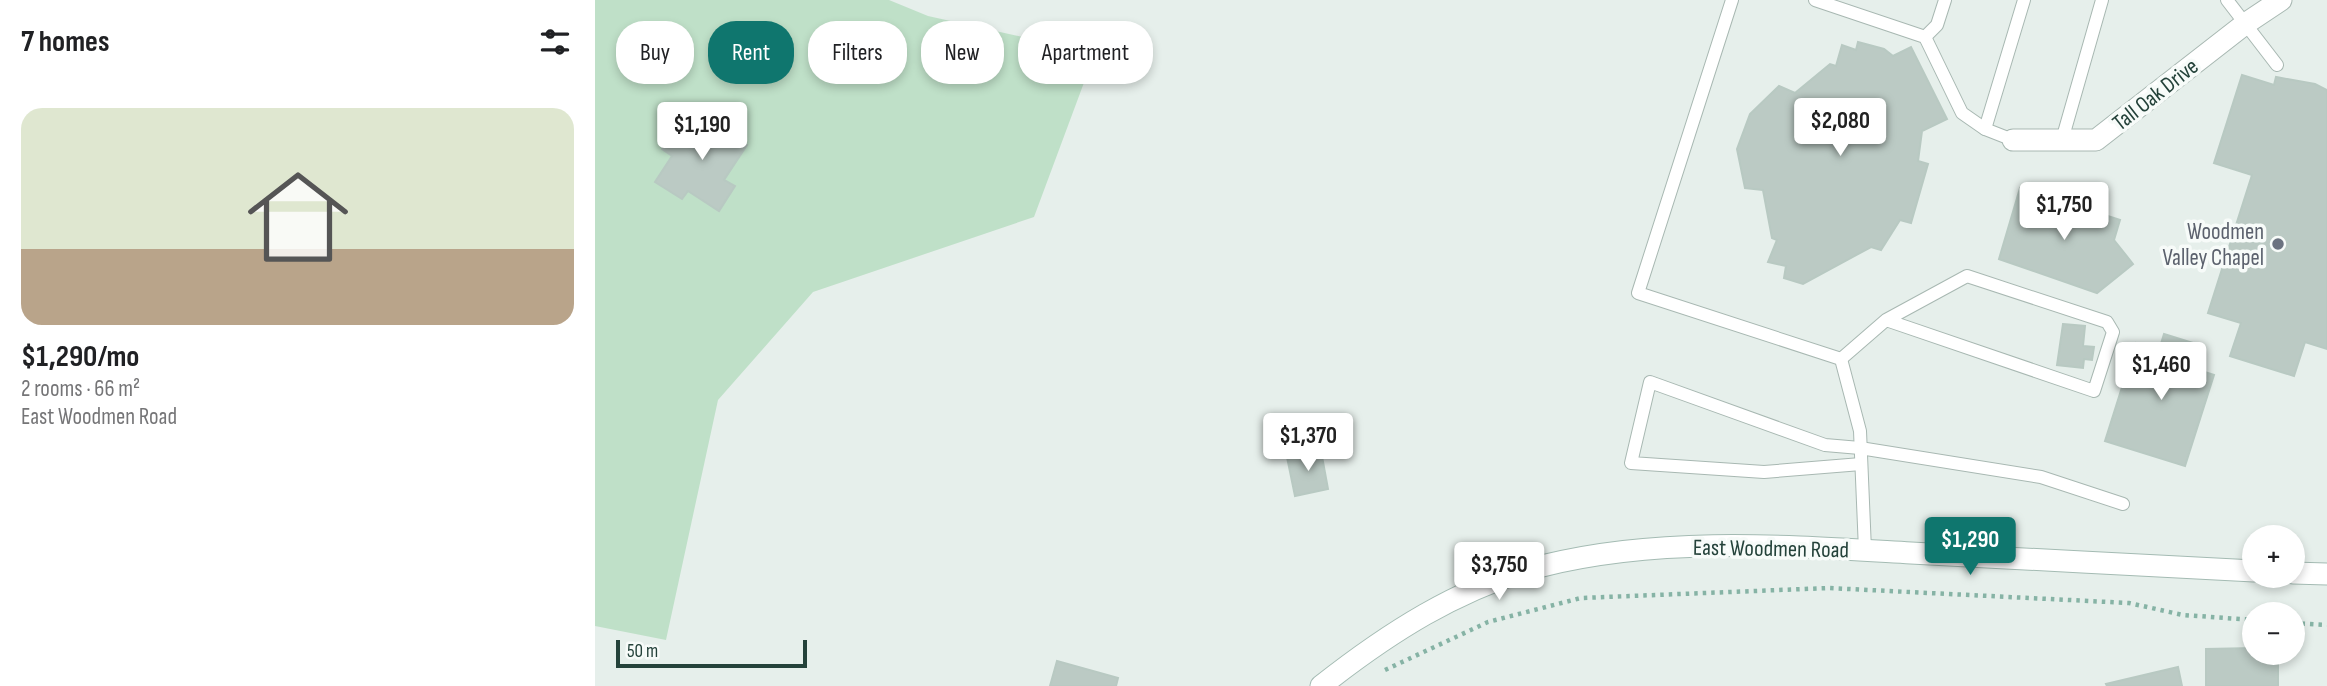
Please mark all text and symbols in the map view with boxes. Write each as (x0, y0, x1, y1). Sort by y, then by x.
chip: Buy (616, 21, 694, 84)
chip: Rent (708, 21, 794, 84)
chip: Filters (808, 21, 907, 84)
chip: New (921, 21, 1004, 84)
chip: Apartment (1018, 21, 1153, 84)
icon: filters (536, 23, 574, 61)
text: 7 homes (21, 24, 109, 60)
street label: Tall Oak Drive (2107, 53, 2204, 137)
pin: $2,080 (1783, 99, 1897, 158)
pin: $1,190 (645, 102, 759, 162)
text: $2,080 (1810, 107, 1870, 135)
text: $1,190 (673, 111, 731, 139)
icon: home (235, 154, 361, 280)
pin: $1,750 (2007, 182, 2121, 242)
text: $1,750 (2036, 191, 2092, 219)
place label: Woodmen Valley Chapel (2162, 218, 2264, 272)
marker: Woodmen Valley Chapel (2270, 236, 2286, 252)
text: $1,290/mo (21, 339, 139, 375)
pin: $1,460 (2104, 342, 2218, 402)
text: $1,460 (2131, 351, 2191, 379)
text: 2 rooms · 66 m² (21, 375, 140, 403)
text: East Woodmen Road (21, 403, 177, 431)
pin: $1,370 (1251, 414, 1365, 473)
text: $1,370 (1279, 422, 1337, 450)
pin: $1,290 (1913, 518, 2027, 577)
map controls (2242, 525, 2305, 665)
button: + (2242, 525, 2305, 588)
text: $1,290 (1941, 526, 1999, 554)
street label: East Woodmen Road (1693, 534, 1849, 564)
pin: $3,750 (1442, 542, 1556, 602)
text: $3,750 (1470, 551, 1528, 579)
button: − (2242, 602, 2305, 665)
scale bar (616, 637, 807, 669)
text: 50 m (627, 640, 658, 663)

